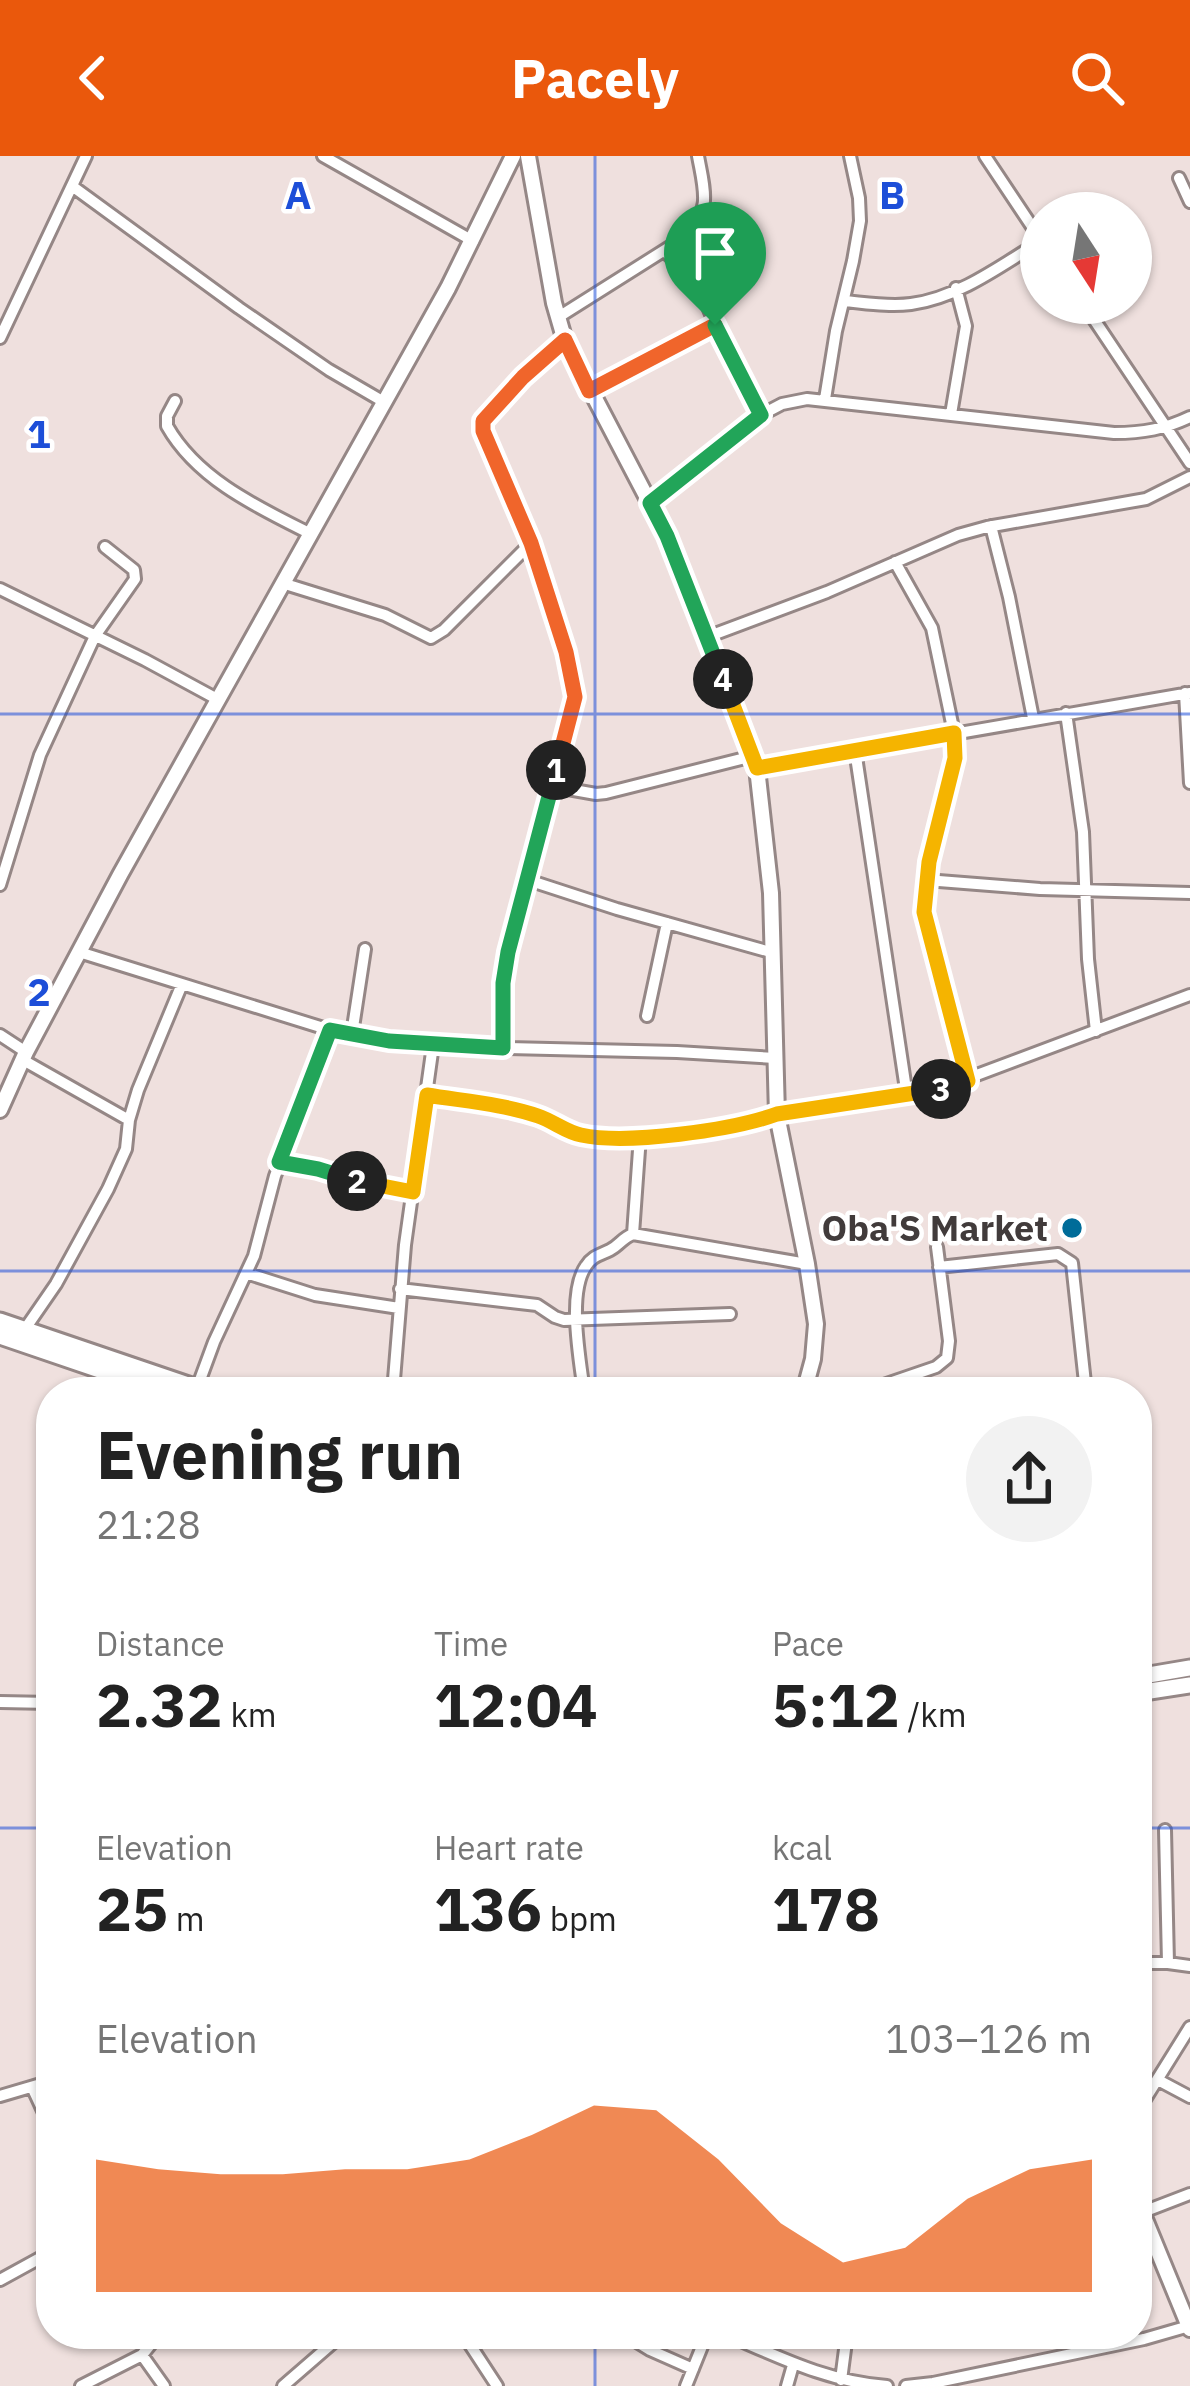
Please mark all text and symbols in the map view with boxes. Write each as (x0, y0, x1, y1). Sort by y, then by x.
text: Pacely (511, 43, 679, 113)
icon: back (60, 45, 126, 111)
icon: search (1064, 45, 1130, 111)
text: A (285, 169, 311, 220)
text: B (879, 169, 905, 220)
north arrow (1020, 192, 1152, 324)
map controls (1020, 192, 1152, 324)
pin (664, 202, 766, 325)
icon: arrive (682, 220, 748, 286)
text: 1 (27, 408, 51, 459)
pin: 4 (693, 649, 753, 709)
text: 4 (713, 657, 733, 700)
pin: 1 (526, 740, 586, 800)
text: 1 (546, 748, 566, 791)
text: 2 (27, 966, 51, 1017)
pin: 3 (911, 1059, 971, 1119)
text: 3 (931, 1067, 951, 1110)
pin: 2 (327, 1151, 387, 1211)
text: 2 (347, 1159, 367, 1202)
place label: Oba'S Market (822, 1204, 1048, 1251)
marker: Oba'S Market (1059, 1215, 1085, 1241)
text: Evening run (96, 1411, 463, 1497)
button: share (966, 1416, 1092, 1542)
text: 21:28 (96, 1499, 201, 1550)
text: Distance (96, 1622, 225, 1665)
text: Time (434, 1622, 508, 1665)
text: Pace (772, 1622, 844, 1665)
text: 2.32 (96, 1665, 223, 1744)
text: 12:04 (434, 1665, 598, 1744)
text: 5:12 (772, 1665, 900, 1744)
text: km (223, 1693, 277, 1736)
text: /km (900, 1693, 966, 1736)
text: Elevation (96, 1826, 233, 1869)
text: Heart rate (434, 1826, 584, 1869)
text: kcal (772, 1826, 832, 1869)
text: 25 (96, 1869, 168, 1948)
text: 136 (434, 1869, 542, 1948)
text: 178 (772, 1869, 880, 1948)
text: m (168, 1897, 205, 1940)
text: bpm (542, 1897, 617, 1940)
text: Elevation (96, 2013, 258, 2064)
text: 103–126 m (885, 2013, 1092, 2064)

